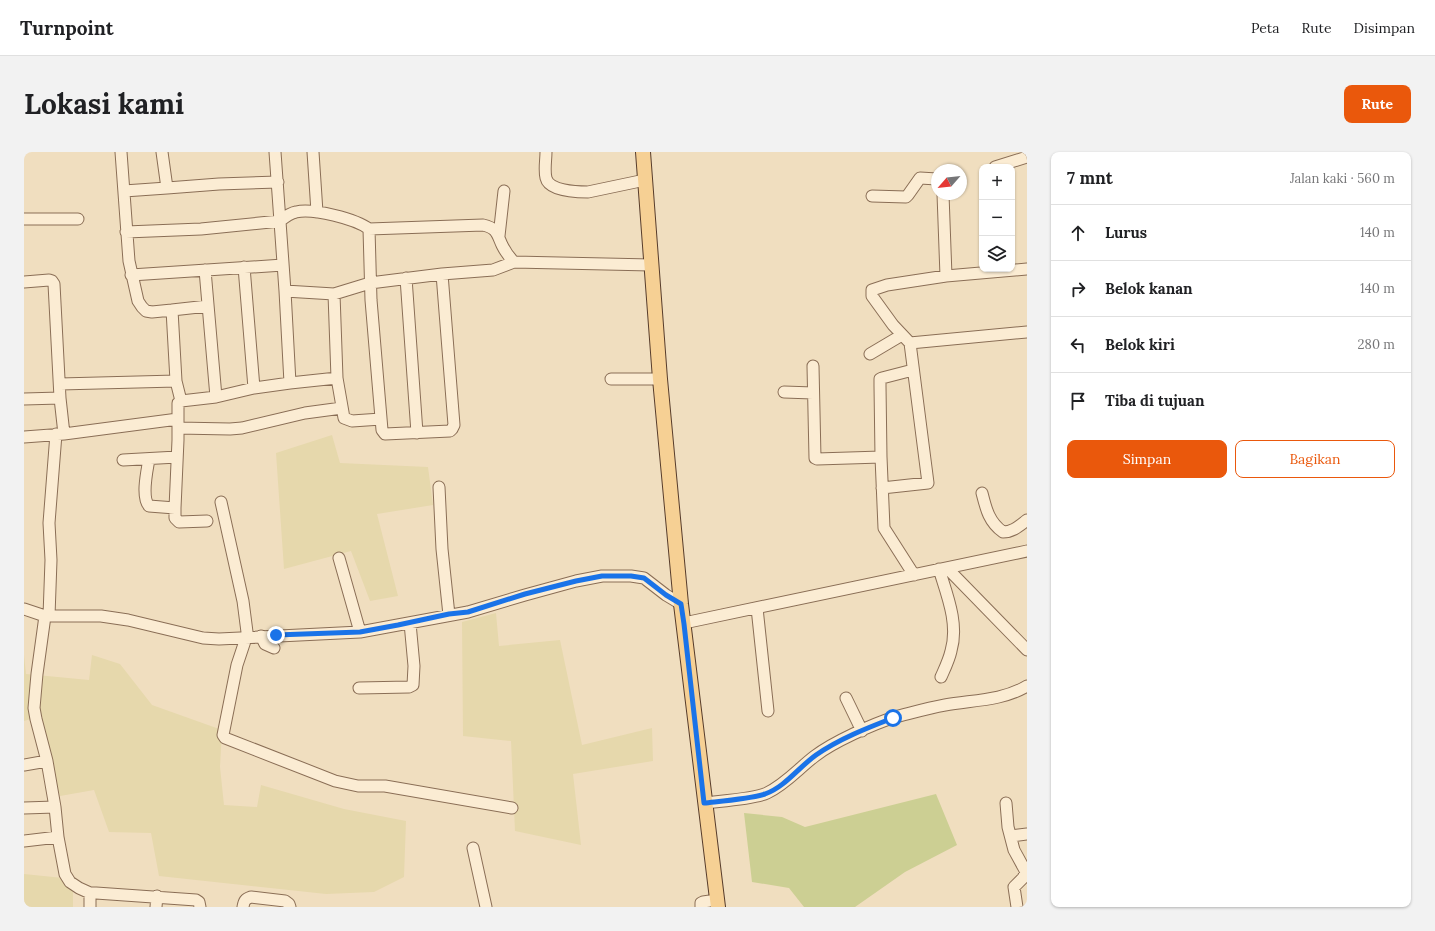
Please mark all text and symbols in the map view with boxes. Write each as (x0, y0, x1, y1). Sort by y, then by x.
text: Turnpoint (20, 16, 114, 40)
text: Peta (1251, 19, 1279, 37)
text: Rute (1301, 19, 1332, 37)
text: Disimpan (1354, 19, 1415, 37)
button: Rute (1344, 85, 1411, 123)
text: Lokasi kami (24, 86, 184, 122)
north arrow (931, 164, 967, 200)
map controls (979, 164, 1015, 272)
button: + (979, 164, 1015, 200)
text: 7 mnt (1067, 167, 1113, 189)
text: Jalan kaki · 560 m (1290, 170, 1395, 187)
button: − (979, 200, 1015, 236)
icon: ahead (1067, 222, 1089, 244)
text: Lurus (1105, 223, 1147, 242)
text: 140 m (1360, 224, 1395, 241)
button: layers (979, 236, 1015, 272)
icon: right (1067, 278, 1089, 300)
text: Belok kanan (1105, 279, 1193, 298)
text: 140 m (1360, 280, 1395, 297)
icon: left (1067, 334, 1089, 356)
text: Belok kiri (1105, 335, 1175, 354)
text: 280 m (1358, 336, 1395, 353)
icon: arrive (1067, 390, 1089, 412)
text: Tiba di tujuan (1105, 391, 1204, 410)
button: Simpan (1067, 440, 1227, 478)
button: Bagikan (1235, 440, 1395, 478)
route end (267, 626, 285, 644)
route start (884, 709, 902, 727)

